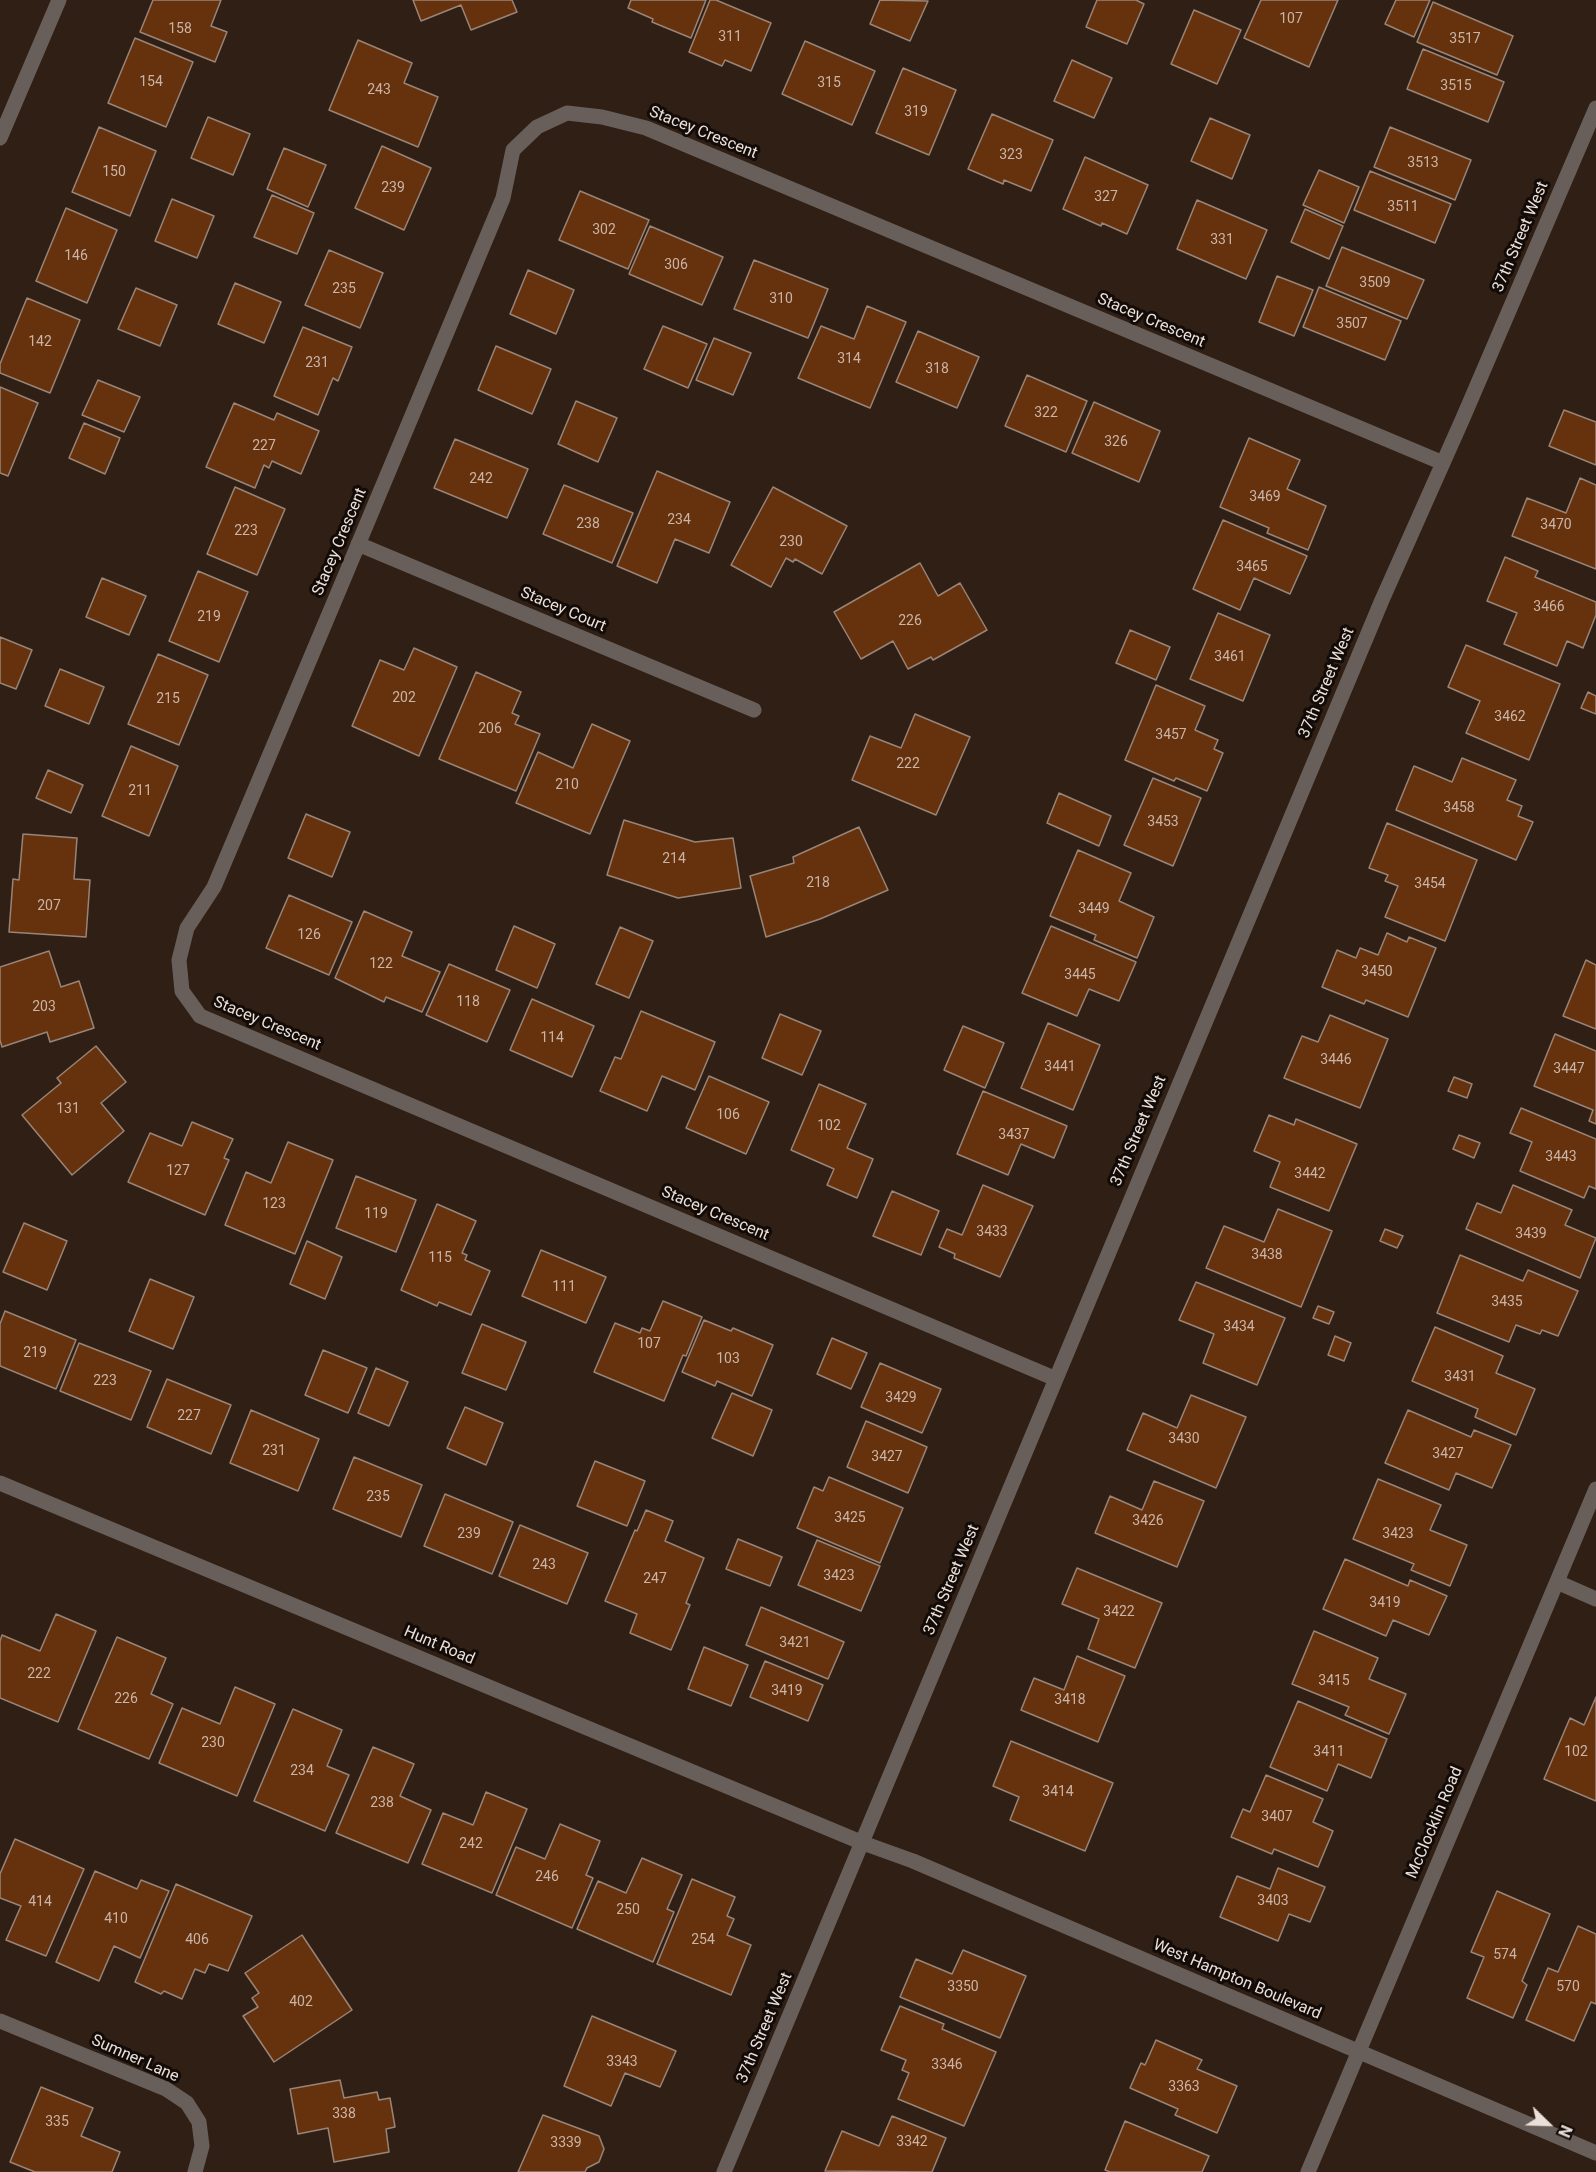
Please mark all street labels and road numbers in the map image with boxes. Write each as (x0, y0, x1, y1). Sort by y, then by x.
street label: Stacey Crescent (646, 103, 760, 163)
street label: 37th Street West (1489, 179, 1553, 295)
street label: Stacey Crescent (1094, 290, 1208, 352)
street label: Stacey Crescent (309, 485, 371, 599)
street label: Stacey Court (517, 583, 609, 637)
street label: 37th Street West (1295, 625, 1359, 741)
street label: Stacey Crescent (210, 993, 324, 1055)
street label: 37th Street West (1107, 1073, 1171, 1189)
street label: Stacey Crescent (658, 1183, 772, 1245)
street label: 37th Street West (920, 1522, 984, 1638)
street label: Hunt Road (401, 1623, 477, 1669)
street label: McClocklin Road (1403, 1764, 1467, 1882)
street label: West Hampton Boulevard (1150, 1936, 1324, 2024)
street label: 37th Street West (733, 1970, 797, 2086)
street label: Sumner Lane (88, 2031, 182, 2087)

